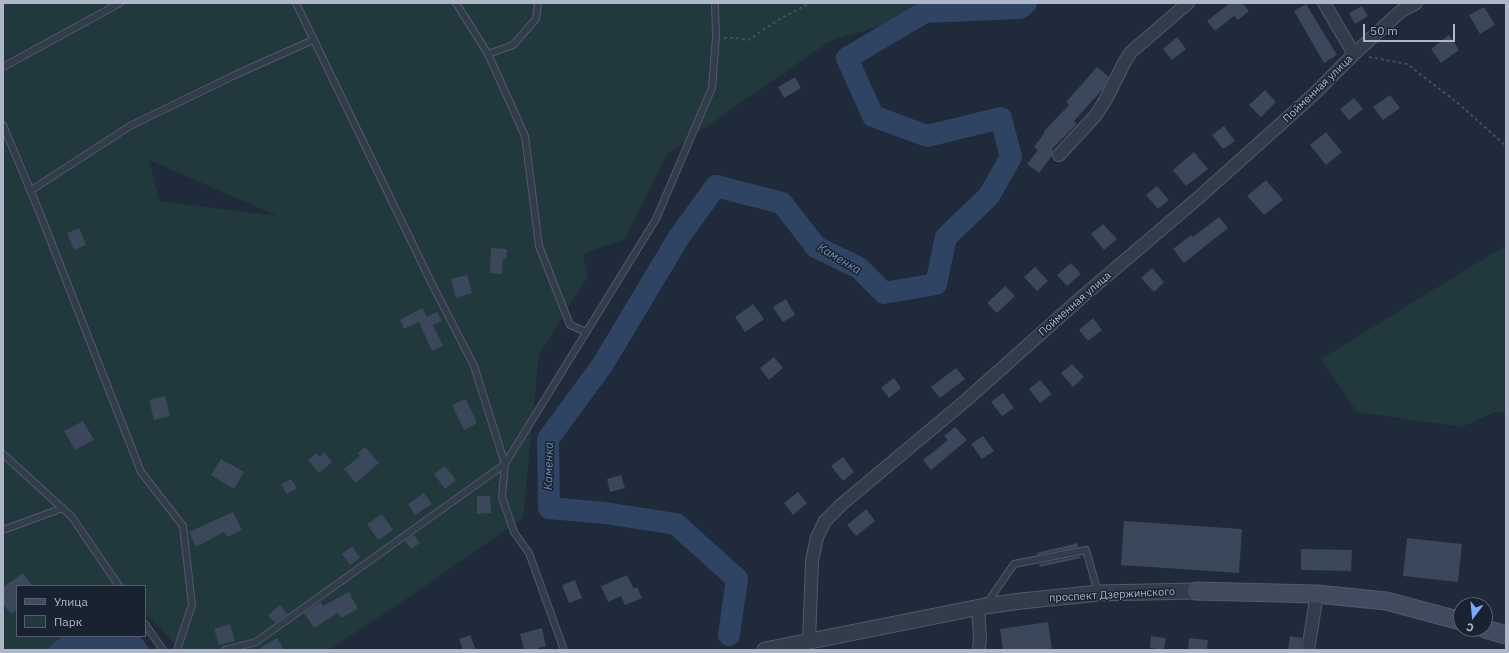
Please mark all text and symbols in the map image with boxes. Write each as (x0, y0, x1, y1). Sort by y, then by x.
scale bar (1365, 16, 1457, 42)
text: 50 m (1370, 23, 1398, 38)
street label: Пойменная улица (1280, 52, 1356, 126)
water label: Каменка (815, 240, 863, 278)
street label: Пойменная улица (1036, 269, 1114, 339)
water label: Каменка (541, 442, 557, 490)
legend (16, 585, 146, 637)
street label: проспект Дзержинского (1049, 585, 1175, 605)
text: Улица (54, 594, 88, 609)
north arrow (1453, 597, 1493, 637)
text: Парк (54, 614, 82, 629)
text: С (1465, 620, 1475, 635)

